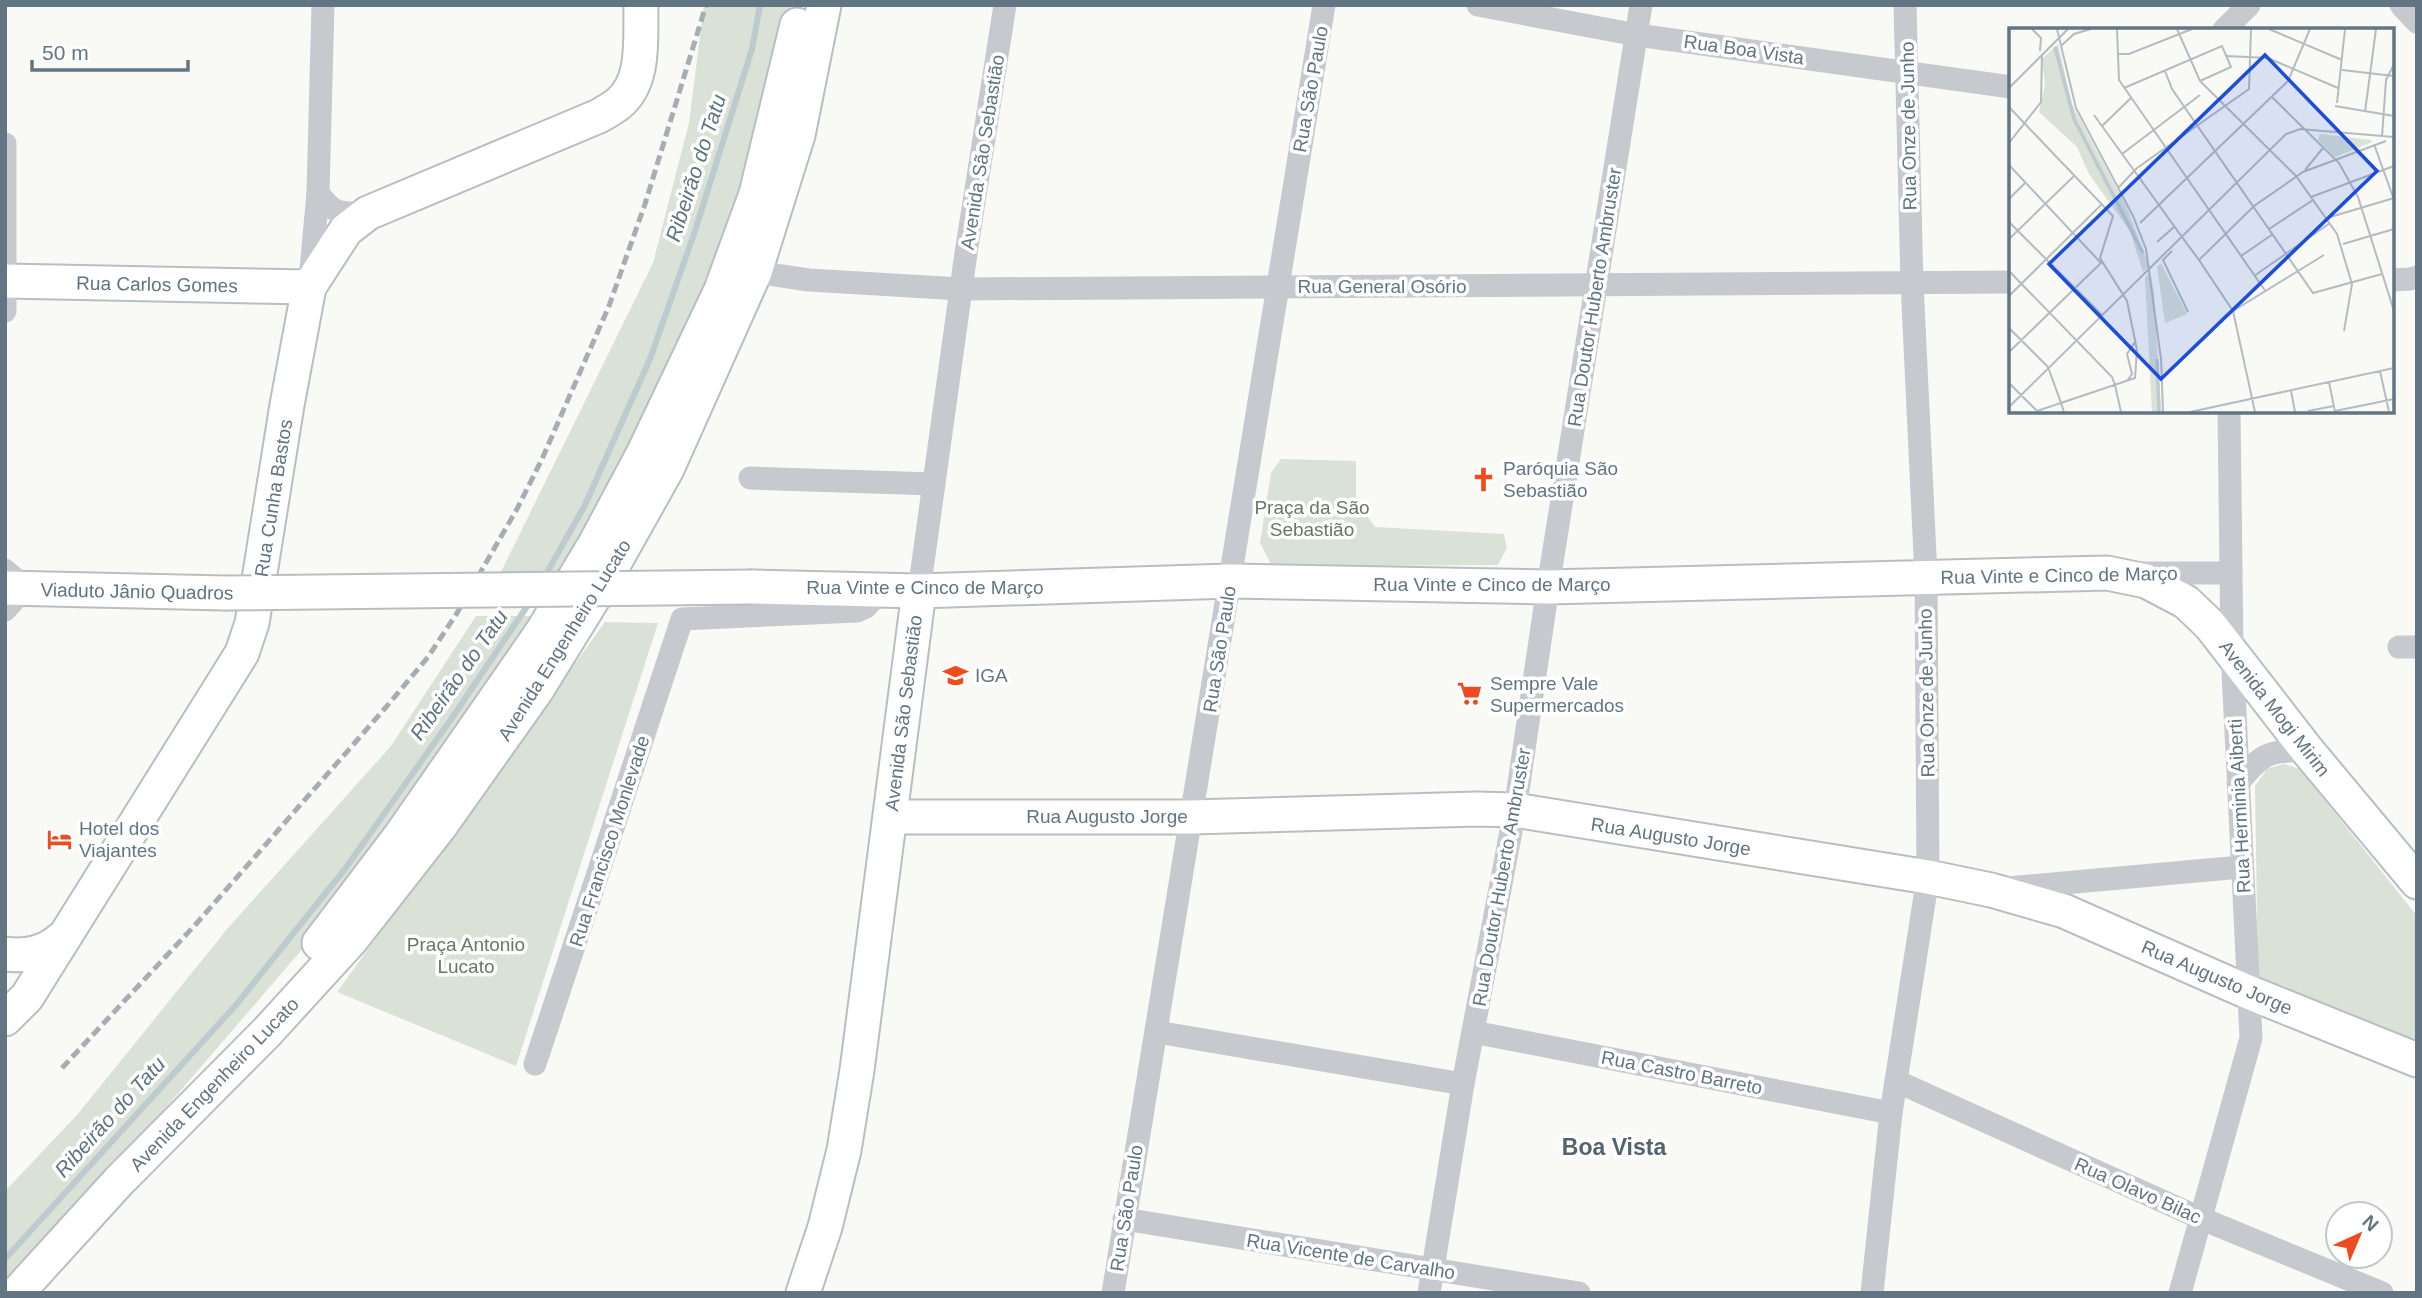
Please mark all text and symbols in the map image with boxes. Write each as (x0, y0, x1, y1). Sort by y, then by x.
street label: Rua São Paulo (1289, 24, 1332, 154)
scale bar (32, 28, 187, 72)
inset map (2009, 28, 2394, 413)
street label: Rua Boa Vista (1682, 31, 1806, 68)
text: 50 m (42, 41, 89, 64)
street label: Rua Onze de Junho (1897, 41, 1920, 211)
street label: Avenida São Sebastião (957, 53, 1008, 251)
water label: Ribeirão do Tatu (661, 91, 730, 244)
street label: Rua Doutor Huberto Ambruster (1564, 165, 1625, 428)
street label: Rua Carlos Gomes (76, 273, 238, 296)
street label: Rua General Osório (1298, 276, 1466, 297)
street label: Rua Cunha Bastos (251, 418, 296, 578)
place label: Paróquia São Sebastião (1503, 458, 1618, 501)
church icon: Paróquia São Sebastião (1469, 465, 1497, 493)
park label: Praça da São Sebastião (1254, 497, 1370, 540)
street label: Avenida Engenheiro Lucato (494, 536, 635, 745)
street label: Rua Vinte e Cinco de Março (1940, 563, 2178, 588)
street label: Rua Vinte e Cinco de Março (1373, 574, 1611, 595)
street label: Rua Vinte e Cinco de Março (806, 577, 1044, 598)
street label: Viaduto Jânio Quadros (40, 579, 234, 604)
street label: Rua São Paulo (1199, 584, 1240, 714)
water label: Ribeirão do Tatu (405, 605, 512, 744)
street label: Rua Onze de Junho (1915, 608, 1938, 778)
street label: Avenida São Sebastião (881, 614, 926, 812)
street label: Avenida Mogi Mirim (2215, 636, 2334, 780)
school or university icon: IGA (941, 661, 969, 689)
place label: IGA (975, 665, 1008, 686)
place label: Sempre Vale Supermercados (1490, 673, 1624, 716)
supermarket icon: Sempre Vale Supermercados (1456, 680, 1484, 708)
street label: Rua Herminia Aiberti (2224, 718, 2255, 894)
street label: Rua Francisco Monlevade (565, 733, 654, 949)
street label: Rua Doutor Huberto Ambruster (1468, 746, 1535, 1008)
street label: Rua Augusto Jorge (1026, 806, 1188, 827)
street label: Rua Augusto Jorge (1589, 813, 1752, 860)
place label: Hotel dos Viajantes (79, 818, 159, 861)
hotel icon: Hotel dos Viajantes (45, 825, 73, 853)
park label: Praça Antonio Lucato (407, 934, 525, 977)
street label: Rua Augusto Jorge (2138, 936, 2295, 1019)
street label: Avenida Engenheiro Lucato (126, 993, 303, 1175)
street label: Rua Castro Barreto (1600, 1047, 1764, 1098)
water label: Ribeirão do Tatu (50, 1052, 170, 1181)
district label: Boa Vista (1562, 1134, 1666, 1160)
street label: Rua São Paulo (1106, 1143, 1147, 1273)
street label: Rua Olavo Bilac (2071, 1153, 2204, 1228)
north arrow (2324, 1200, 2394, 1270)
text: N (2358, 1211, 2383, 1235)
street label: Rua Vicente de Carvalho (1245, 1230, 1457, 1283)

